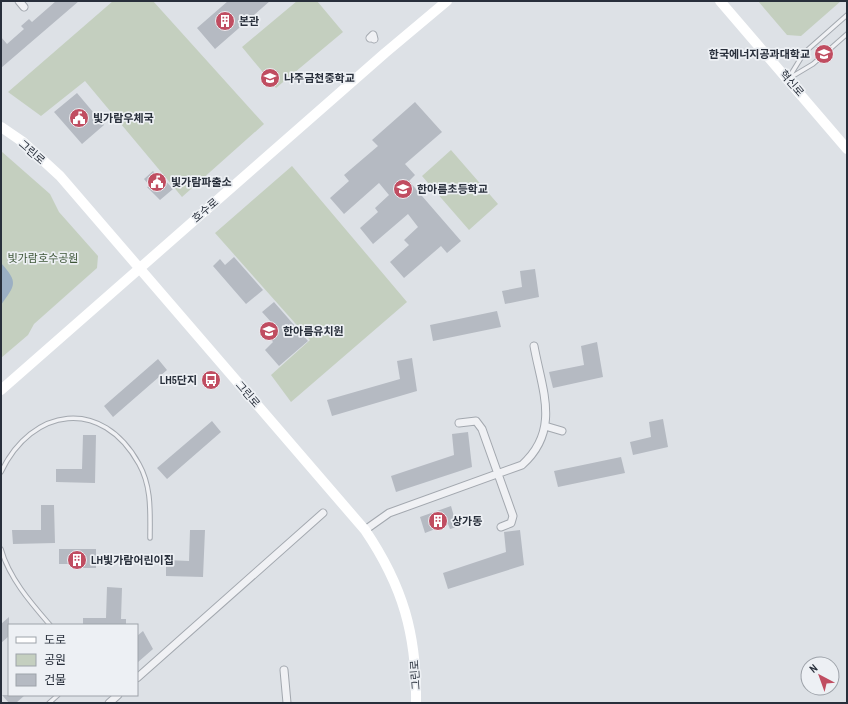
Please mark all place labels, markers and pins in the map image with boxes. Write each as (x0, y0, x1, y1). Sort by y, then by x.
building icon: 본관 (214, 10, 236, 32)
place label: 본관 (239, 14, 259, 28)
school or university icon: 한국에너지공과대학교 (813, 43, 835, 65)
place label: 한국에너지공과대학교 (709, 47, 810, 61)
school or university icon: 나주금천중학교 (259, 67, 281, 89)
place label: 나주금천중학교 (284, 71, 355, 85)
public building icon: 빛가람우체국 (68, 107, 90, 129)
place label: 빛가람우체국 (93, 111, 154, 125)
public building icon: 빛가람파출소 (146, 171, 168, 193)
place label: 빛가람파출소 (171, 175, 232, 189)
school or university icon: 한아름초등학교 (392, 178, 414, 200)
place label: 한아름초등학교 (417, 182, 488, 196)
school or university icon: 한아름유치원 (258, 320, 280, 342)
place label: 한아름유치원 (283, 324, 344, 338)
bus stop icon: LH5단지 (200, 369, 222, 391)
place label: LH5단지 (160, 373, 197, 387)
building icon: 상가동 (427, 510, 449, 532)
place label: 상가동 (452, 514, 482, 528)
building icon: LH빛가람어린이집 (66, 549, 88, 571)
place label: LH빛가람어린이집 (91, 553, 174, 567)

